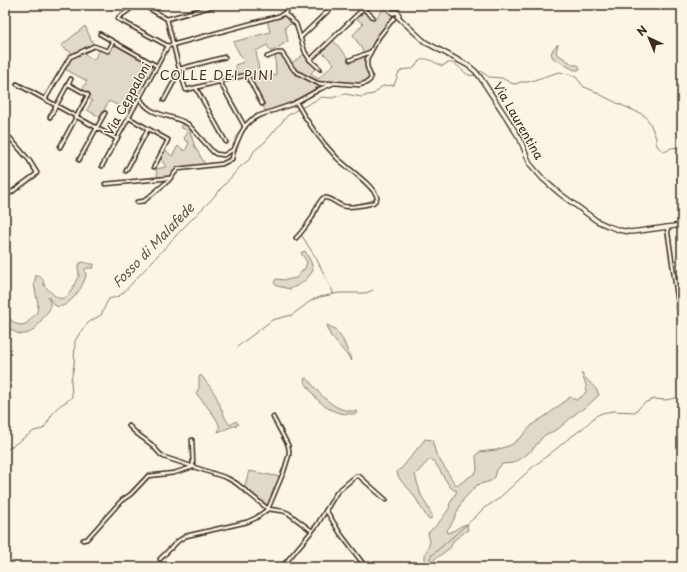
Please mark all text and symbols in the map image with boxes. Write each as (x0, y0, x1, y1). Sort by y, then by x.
north arrow (629, 18, 669, 58)
text: N (633, 21, 651, 40)
street label: Via Ceppaloni (100, 59, 155, 138)
district label: COLLE DEI PINI (160, 65, 274, 84)
street label: Via Laurentina (489, 78, 549, 163)
water label: Fosso di Malafede (107, 198, 198, 291)

